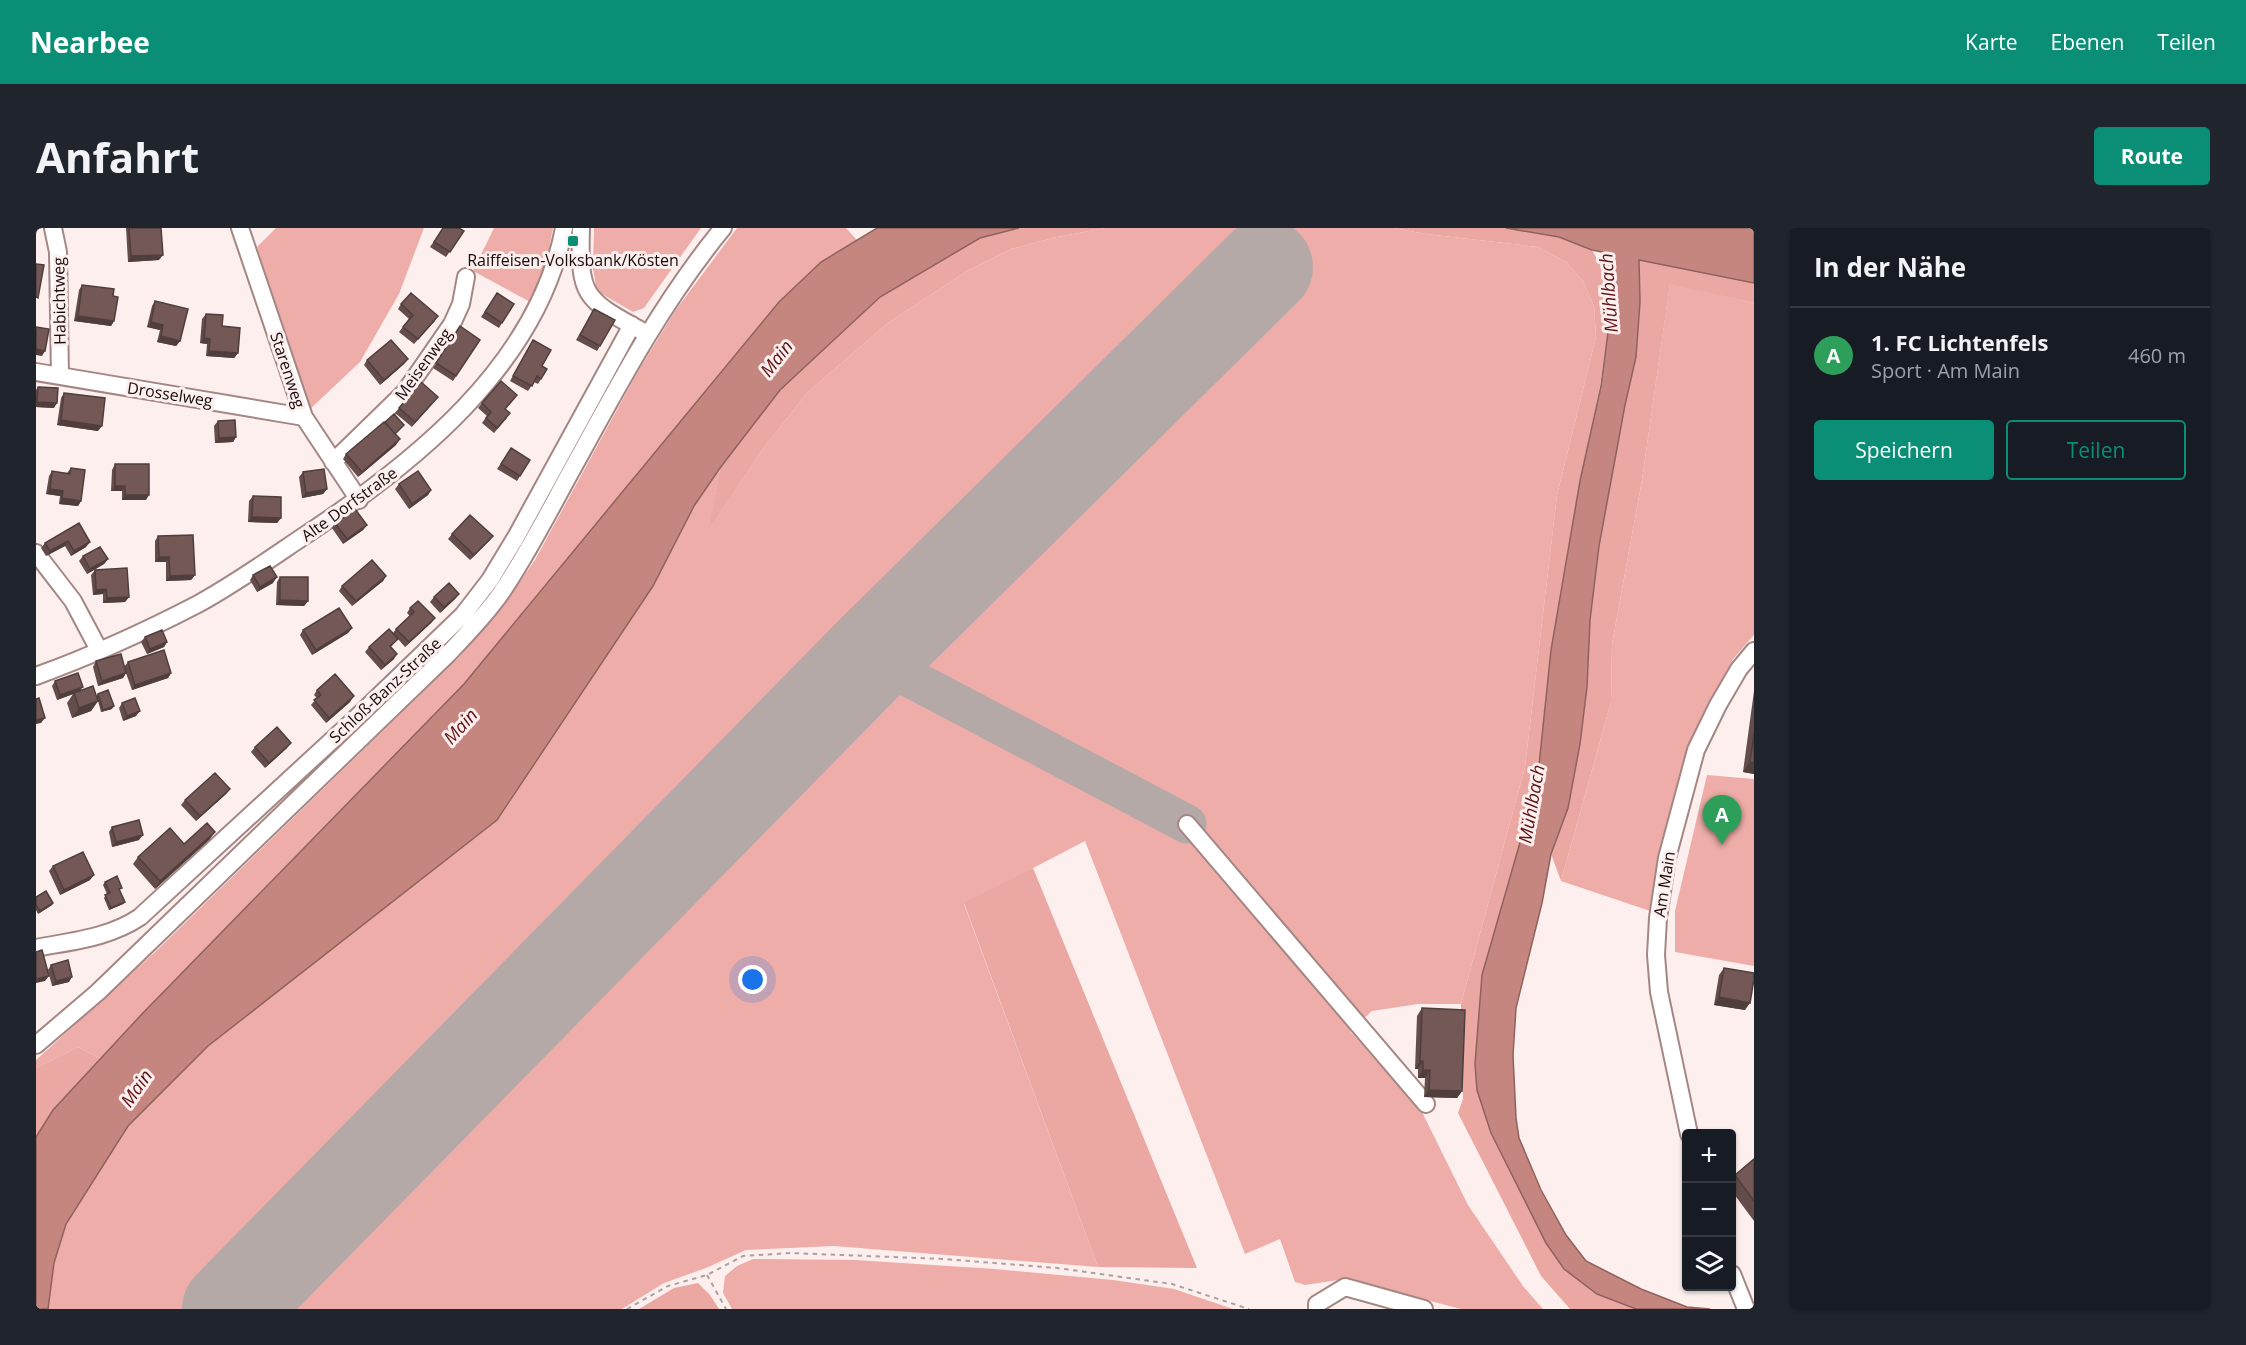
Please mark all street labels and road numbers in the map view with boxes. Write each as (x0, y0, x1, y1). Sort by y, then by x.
street label: Habichtweg (47, 257, 71, 345)
street label: Meisenweg (389, 323, 457, 404)
street label: Starenweg (265, 329, 311, 411)
street label: Drosselweg (126, 376, 215, 412)
street label: Alte Dorfstraße (296, 462, 402, 546)
street label: Schloß-Banz-Straße (324, 632, 446, 748)
street label: Am Main (1648, 850, 1680, 918)

